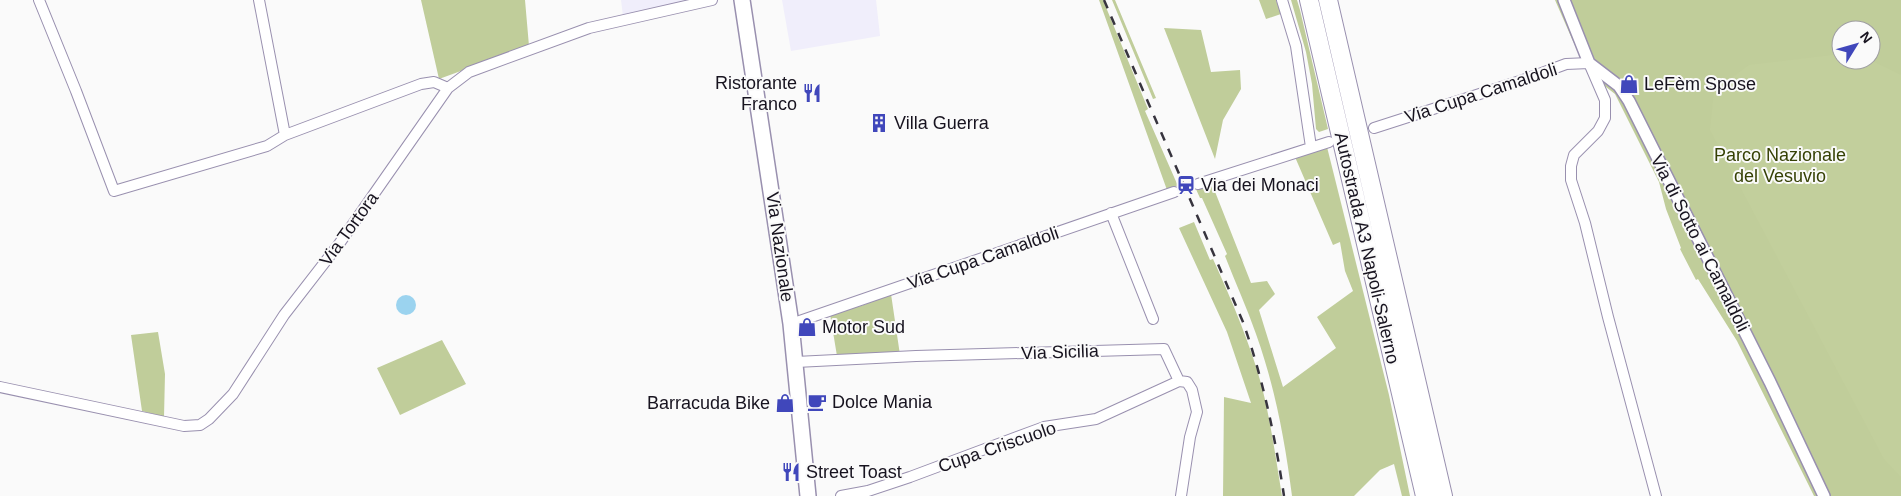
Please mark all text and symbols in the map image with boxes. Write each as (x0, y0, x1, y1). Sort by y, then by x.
north arrow (1831, 20, 1881, 70)
text: N (1857, 28, 1876, 46)
street label: Via Cupa Camaldoli (1402, 59, 1560, 127)
place label: Ristorante Franco (715, 73, 797, 114)
shop icon: LeFèm Spose (1618, 73, 1640, 95)
place label: LeFèm Spose (1644, 74, 1756, 94)
restaurant icon: Ristorante Franco (801, 82, 823, 104)
building icon: Villa Guerra (868, 112, 890, 134)
place label: Villa Guerra (894, 113, 990, 133)
street label: Autostrada A3 Napoli-Salerno (1331, 130, 1403, 366)
park label: Parco Nazionale del Vesuvio (1714, 145, 1846, 186)
street label: Via di Sotto ai Camaldoli (1647, 151, 1753, 335)
station icon: Via dei Monaci (1175, 174, 1197, 196)
place label: Via dei Monaci (1201, 175, 1319, 195)
street label: Via Tortora (316, 187, 383, 270)
street label: Via Nazionale (762, 191, 798, 303)
street label: Via Cupa Camaldoli (905, 223, 1061, 293)
shop icon: Motor Sud (796, 316, 818, 338)
place label: Motor Sud (822, 317, 905, 337)
street label: Via Sicilia (1021, 341, 1100, 363)
cafe icon: Dolce Mania (806, 391, 828, 413)
shop icon: Barracuda Bike (774, 392, 796, 414)
place label: Dolce Mania (832, 392, 933, 412)
place label: Barracuda Bike (647, 393, 770, 413)
street label: Cupa Criscuolo (936, 418, 1058, 476)
restaurant icon: Street Toast (780, 461, 802, 483)
place label: Street Toast (806, 462, 902, 482)

